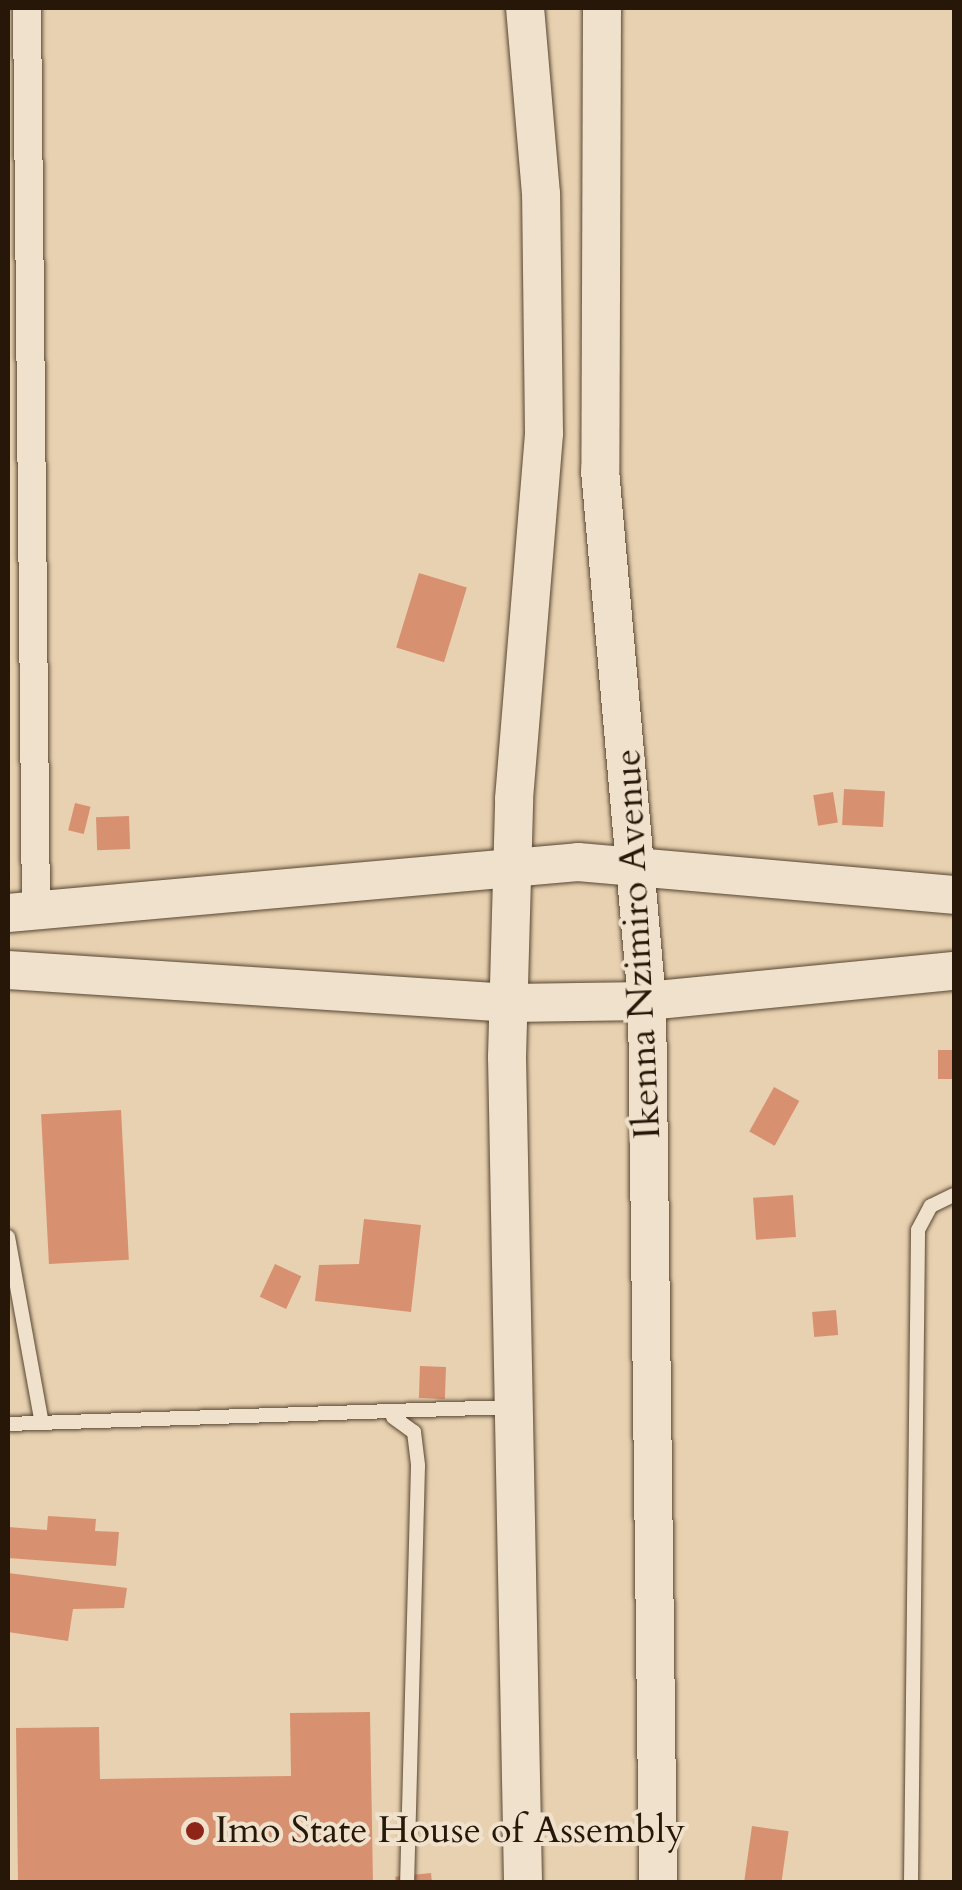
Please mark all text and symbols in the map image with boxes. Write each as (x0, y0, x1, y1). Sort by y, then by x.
street label: Ikenna Nzimiro Avenue (605, 748, 671, 1140)
place label: Imo State House of Assembly (215, 1808, 685, 1854)
marker: Imo State House of Assembly (184, 1820, 206, 1842)

